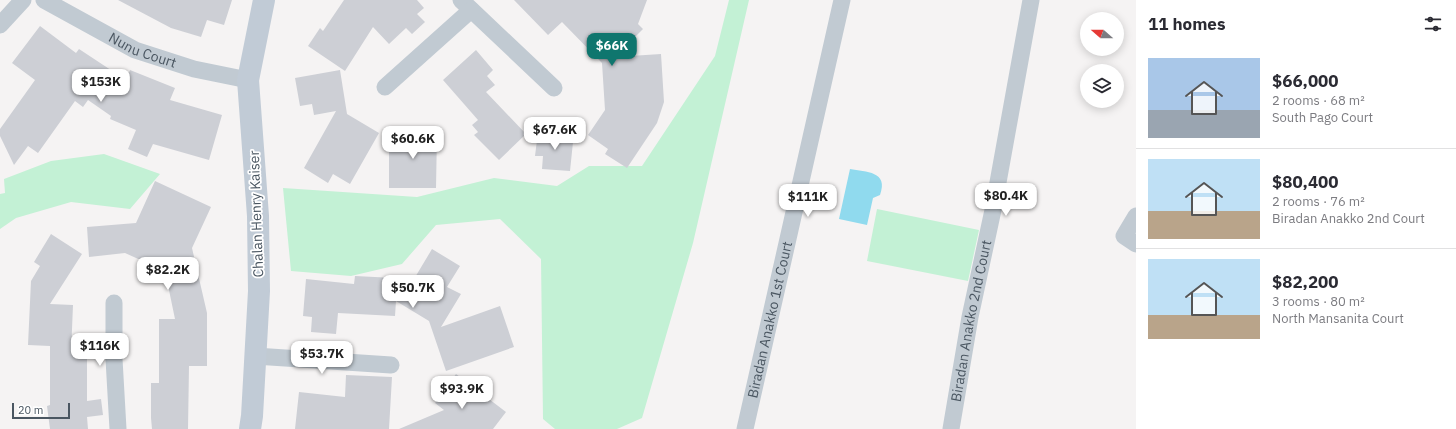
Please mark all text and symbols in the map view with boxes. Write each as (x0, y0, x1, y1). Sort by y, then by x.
north arrow (1080, 12, 1124, 56)
map controls (1080, 12, 1124, 108)
text: 11 homes (1148, 13, 1225, 35)
icon: filters (1422, 13, 1444, 35)
street label: Nunu Court (106, 28, 179, 72)
pin: $66K (588, 33, 636, 67)
text: $66K (596, 37, 628, 54)
button: layers (1080, 64, 1124, 108)
pin: $153K (73, 69, 129, 103)
text: $66,000 (1272, 70, 1339, 92)
text: $153K (81, 73, 121, 90)
icon: home (1180, 74, 1228, 122)
text: 2 rooms · 68 m² (1272, 92, 1365, 109)
text: South Pago Court (1272, 109, 1373, 126)
pin: $67.6K (522, 117, 588, 151)
text: $67.6K (533, 121, 577, 138)
pin: $60.6K (380, 126, 446, 160)
text: $60.6K (391, 130, 435, 147)
street label: Chalan Henry Kaiser (245, 150, 267, 278)
text: $80,400 (1272, 171, 1339, 193)
icon: home (1180, 175, 1228, 223)
pin: $80.4K (973, 183, 1039, 217)
pin: $111K (780, 184, 836, 218)
text: $80.4K (984, 187, 1028, 204)
text: $111K (788, 188, 828, 205)
text: 2 rooms · 76 m² (1272, 193, 1365, 210)
text: Biradan Anakko 2nd Court (1272, 210, 1425, 227)
street label: Biradan Anakko 2nd Court (947, 238, 995, 403)
street label: Biradan Anakko 1st Court (743, 240, 796, 400)
pin: $82.2K (135, 257, 201, 291)
text: $82.2K (146, 261, 190, 278)
text: $82,200 (1272, 271, 1339, 293)
pin: $50.7K (380, 275, 446, 309)
icon: home (1180, 275, 1228, 323)
text: $50.7K (391, 279, 435, 296)
text: 3 rooms · 80 m² (1272, 293, 1365, 310)
text: North Mansanita Court (1272, 310, 1404, 327)
pin: $116K (72, 333, 128, 367)
text: $116K (80, 337, 120, 354)
pin: $53.7K (289, 341, 355, 375)
text: $53.7K (300, 345, 344, 362)
pin: $93.9K (429, 376, 495, 410)
text: $93.9K (440, 380, 484, 397)
scale bar (12, 401, 70, 420)
text: 20 m (18, 403, 43, 417)

